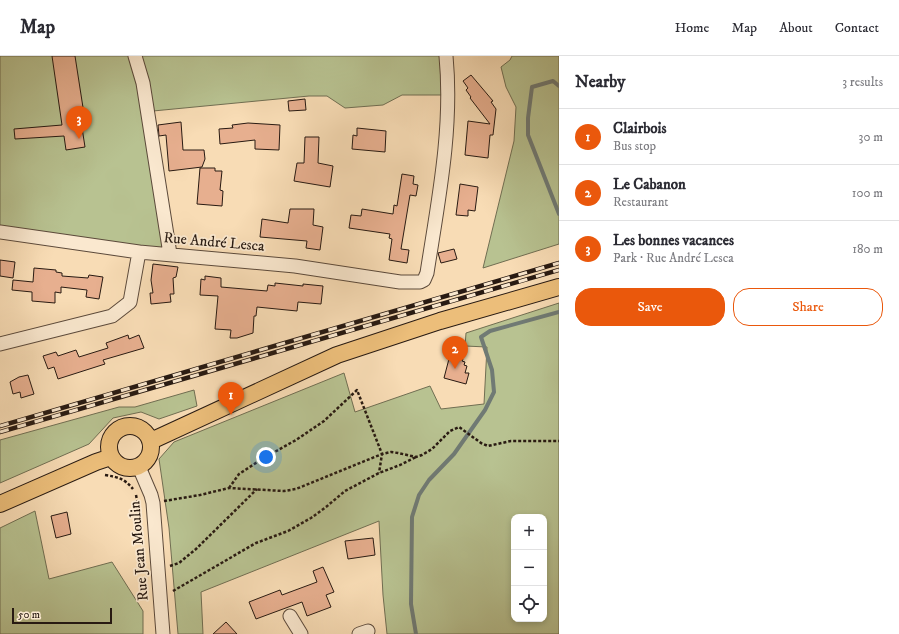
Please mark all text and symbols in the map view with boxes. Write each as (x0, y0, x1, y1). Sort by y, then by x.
text: Map (20, 16, 55, 39)
text: Home (675, 19, 709, 37)
text: Map (731, 19, 757, 37)
text: About (779, 19, 813, 37)
text: Contact (835, 19, 879, 37)
text: Nearby (575, 71, 625, 93)
text: 3 results (842, 74, 883, 90)
pin: 3 (66, 106, 92, 139)
text: Clairbois (613, 119, 667, 138)
text: 1 (586, 129, 590, 145)
text: 30 m (859, 129, 883, 145)
text: Bus stop (613, 138, 656, 154)
text: Le Cabanon (613, 175, 686, 194)
text: 2 (585, 185, 591, 201)
text: 100 m (852, 185, 883, 201)
text: Restaurant (613, 194, 669, 210)
street label: Rue André Lesca (163, 228, 266, 256)
text: Les bonnes vacances (613, 231, 734, 250)
text: 3 (586, 241, 590, 257)
text: 180 m (852, 241, 883, 257)
text: Park · Rue André Lesca (613, 250, 734, 266)
button: Save (575, 288, 725, 326)
button: Share (733, 288, 883, 326)
pin: 2 (442, 336, 468, 369)
pin: 1 (218, 382, 244, 415)
your location (256, 447, 276, 467)
street label: Rue Jean Moulin (125, 500, 153, 602)
map controls (511, 514, 547, 622)
button: + (511, 514, 547, 550)
button: − (511, 550, 547, 586)
button: locate (511, 586, 547, 622)
scale bar (12, 606, 112, 625)
text: 50 m (18, 608, 40, 622)

